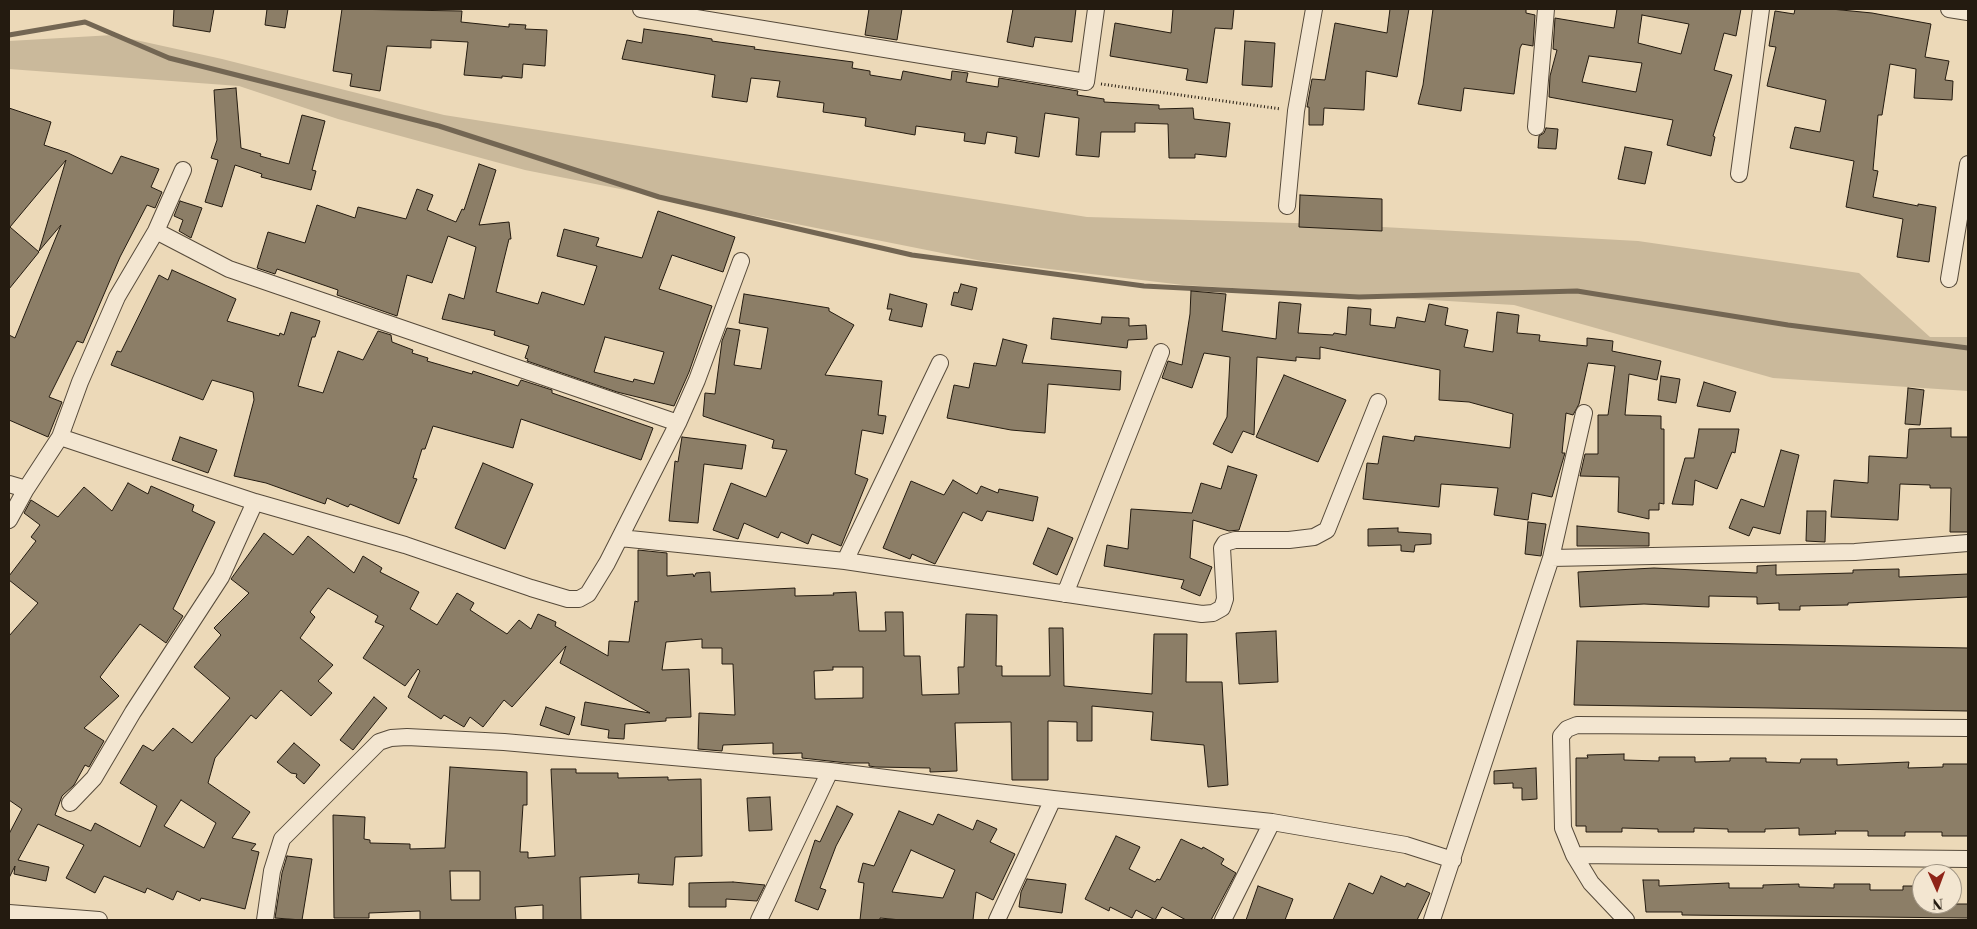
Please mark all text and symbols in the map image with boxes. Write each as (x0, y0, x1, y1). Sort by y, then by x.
north arrow (1912, 864, 1962, 914)
text: N (1932, 894, 1943, 912)

